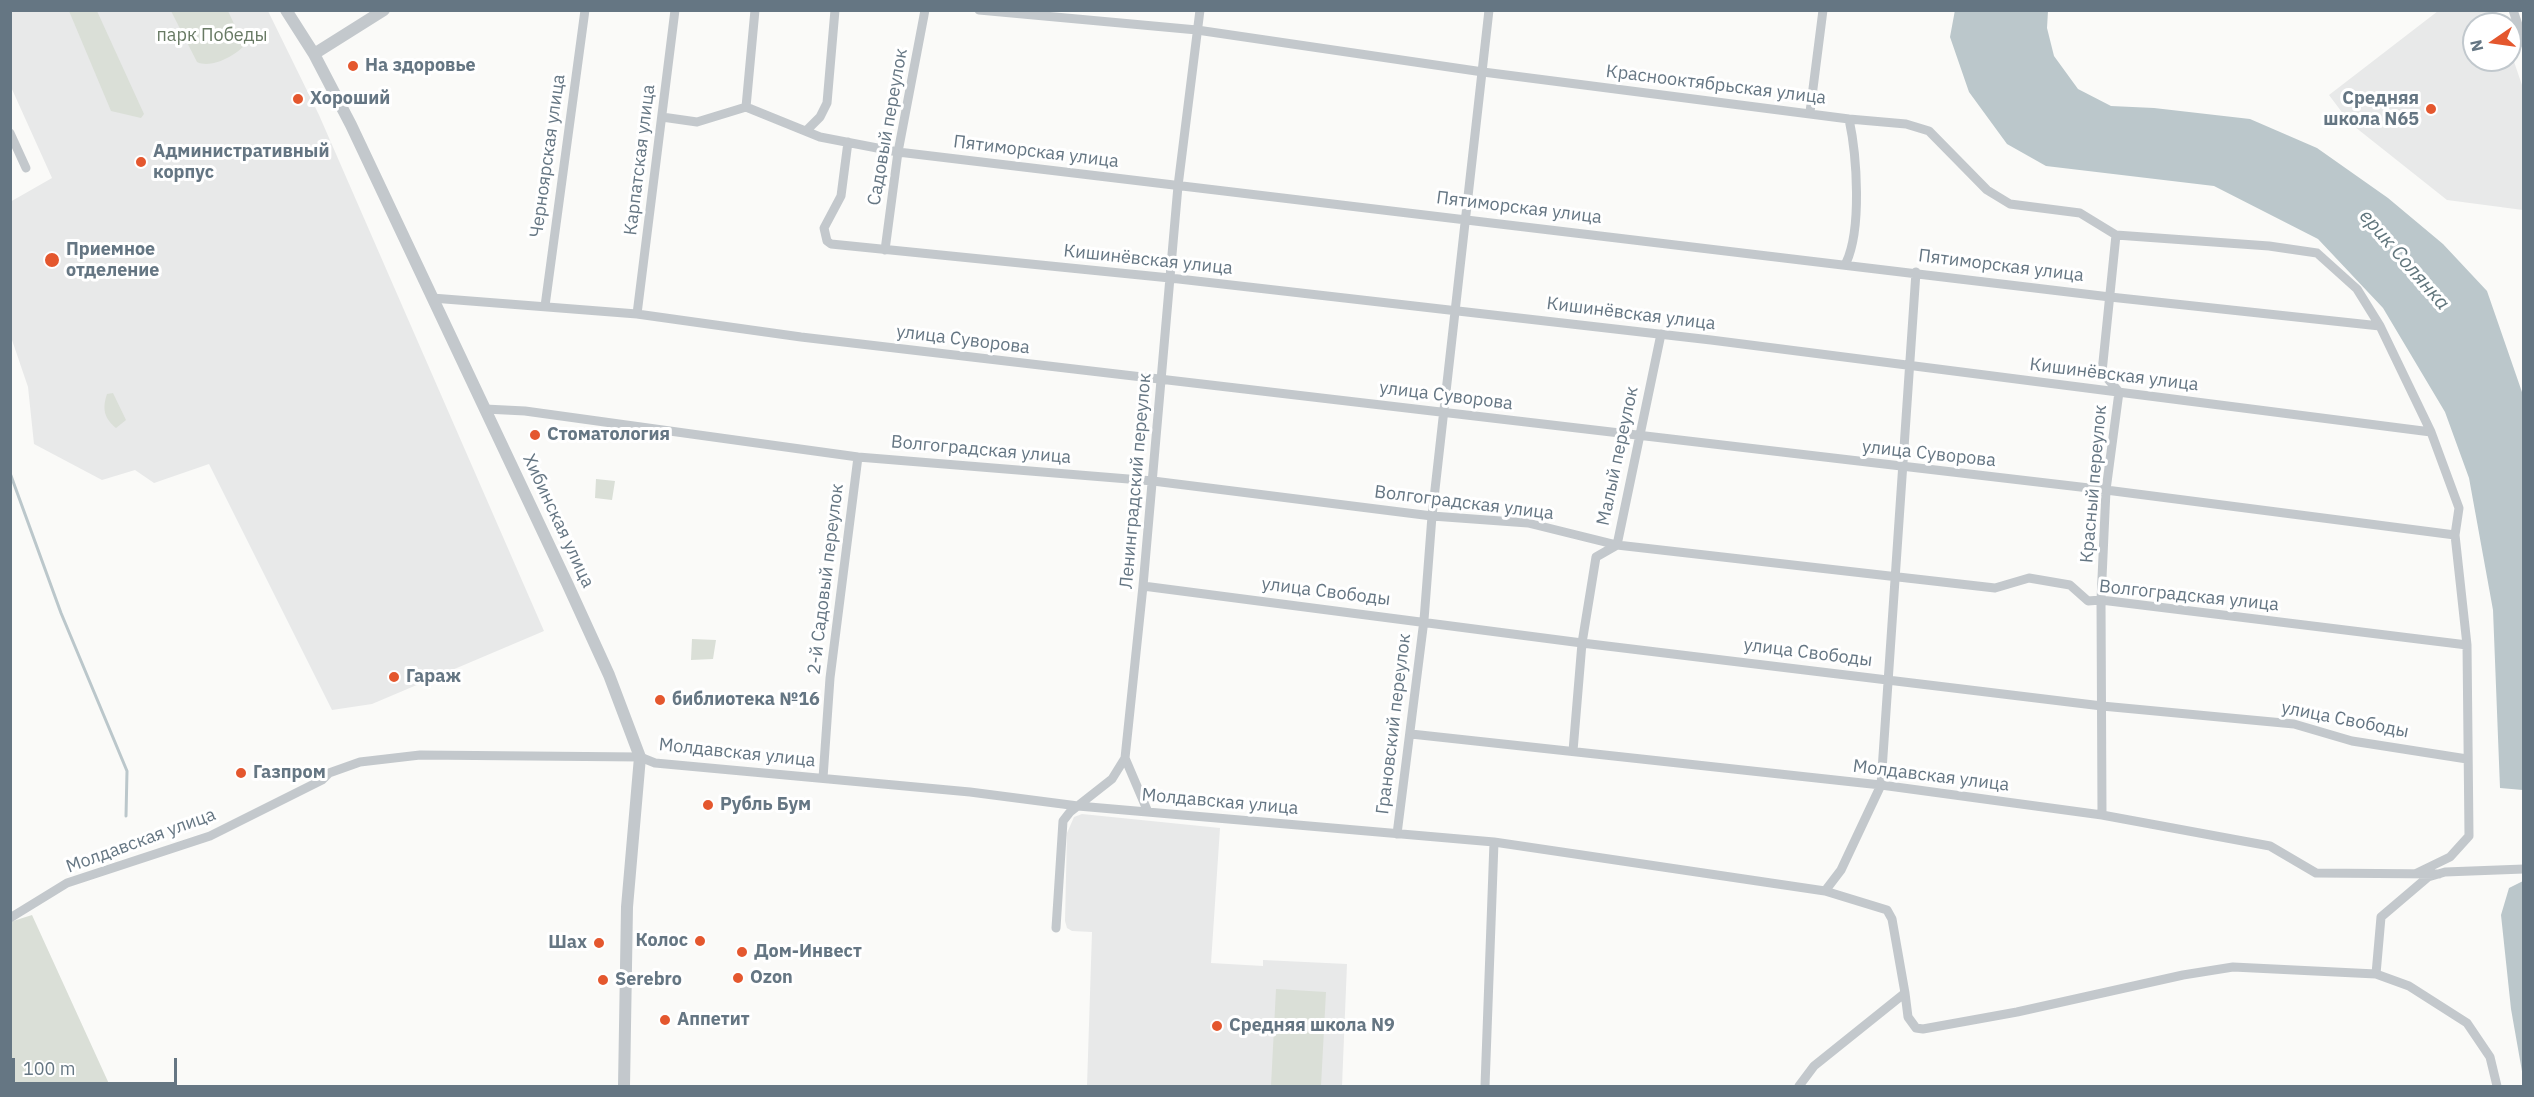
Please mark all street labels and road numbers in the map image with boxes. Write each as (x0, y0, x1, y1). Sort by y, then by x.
street label: Садовый переулок (864, 47, 912, 207)
street label: Краснооктябрьская улица (1605, 61, 1827, 109)
street label: Черноярская улица (526, 73, 570, 239)
street label: Карпатская улица (620, 83, 660, 237)
street label: Пятиморская улица (952, 131, 1120, 173)
street label: Пятиморская улица (1435, 187, 1603, 229)
street label: Кишинёвская улица (1062, 240, 1234, 280)
street label: Пятиморская улица (1917, 245, 2085, 287)
street label: Кишинёвская улица (1545, 293, 1717, 335)
street label: улица Суворова (895, 321, 1031, 359)
street label: Кишинёвская улица (2028, 354, 2200, 396)
street label: Ленинградский переулок (1116, 372, 1156, 590)
street label: улица Суворова (1378, 377, 1514, 415)
street label: Малый переулок (1593, 384, 1643, 528)
street label: Красный переулок (2076, 404, 2112, 564)
street label: Волгоградская улица (890, 431, 1072, 469)
street label: улица Суворова (1861, 436, 1997, 472)
street label: Хибинская улица (518, 451, 598, 591)
street label: Волгоградская улица (1373, 481, 1555, 525)
street label: 2-й Садовый переулок (804, 482, 848, 676)
street label: улица Свободы (1260, 573, 1392, 611)
street label: Волгоградская улица (2098, 576, 2280, 616)
street label: Грановский переулок (1372, 632, 1416, 816)
street label: улица Свободы (1742, 634, 1874, 672)
street label: улица Свободы (2279, 697, 2411, 743)
street label: Молдавская улица (658, 734, 816, 772)
street label: Молдавская улица (1852, 756, 2010, 796)
street label: Молдавская улица (1141, 784, 1299, 820)
street label: Молдавская улица (63, 804, 219, 878)

